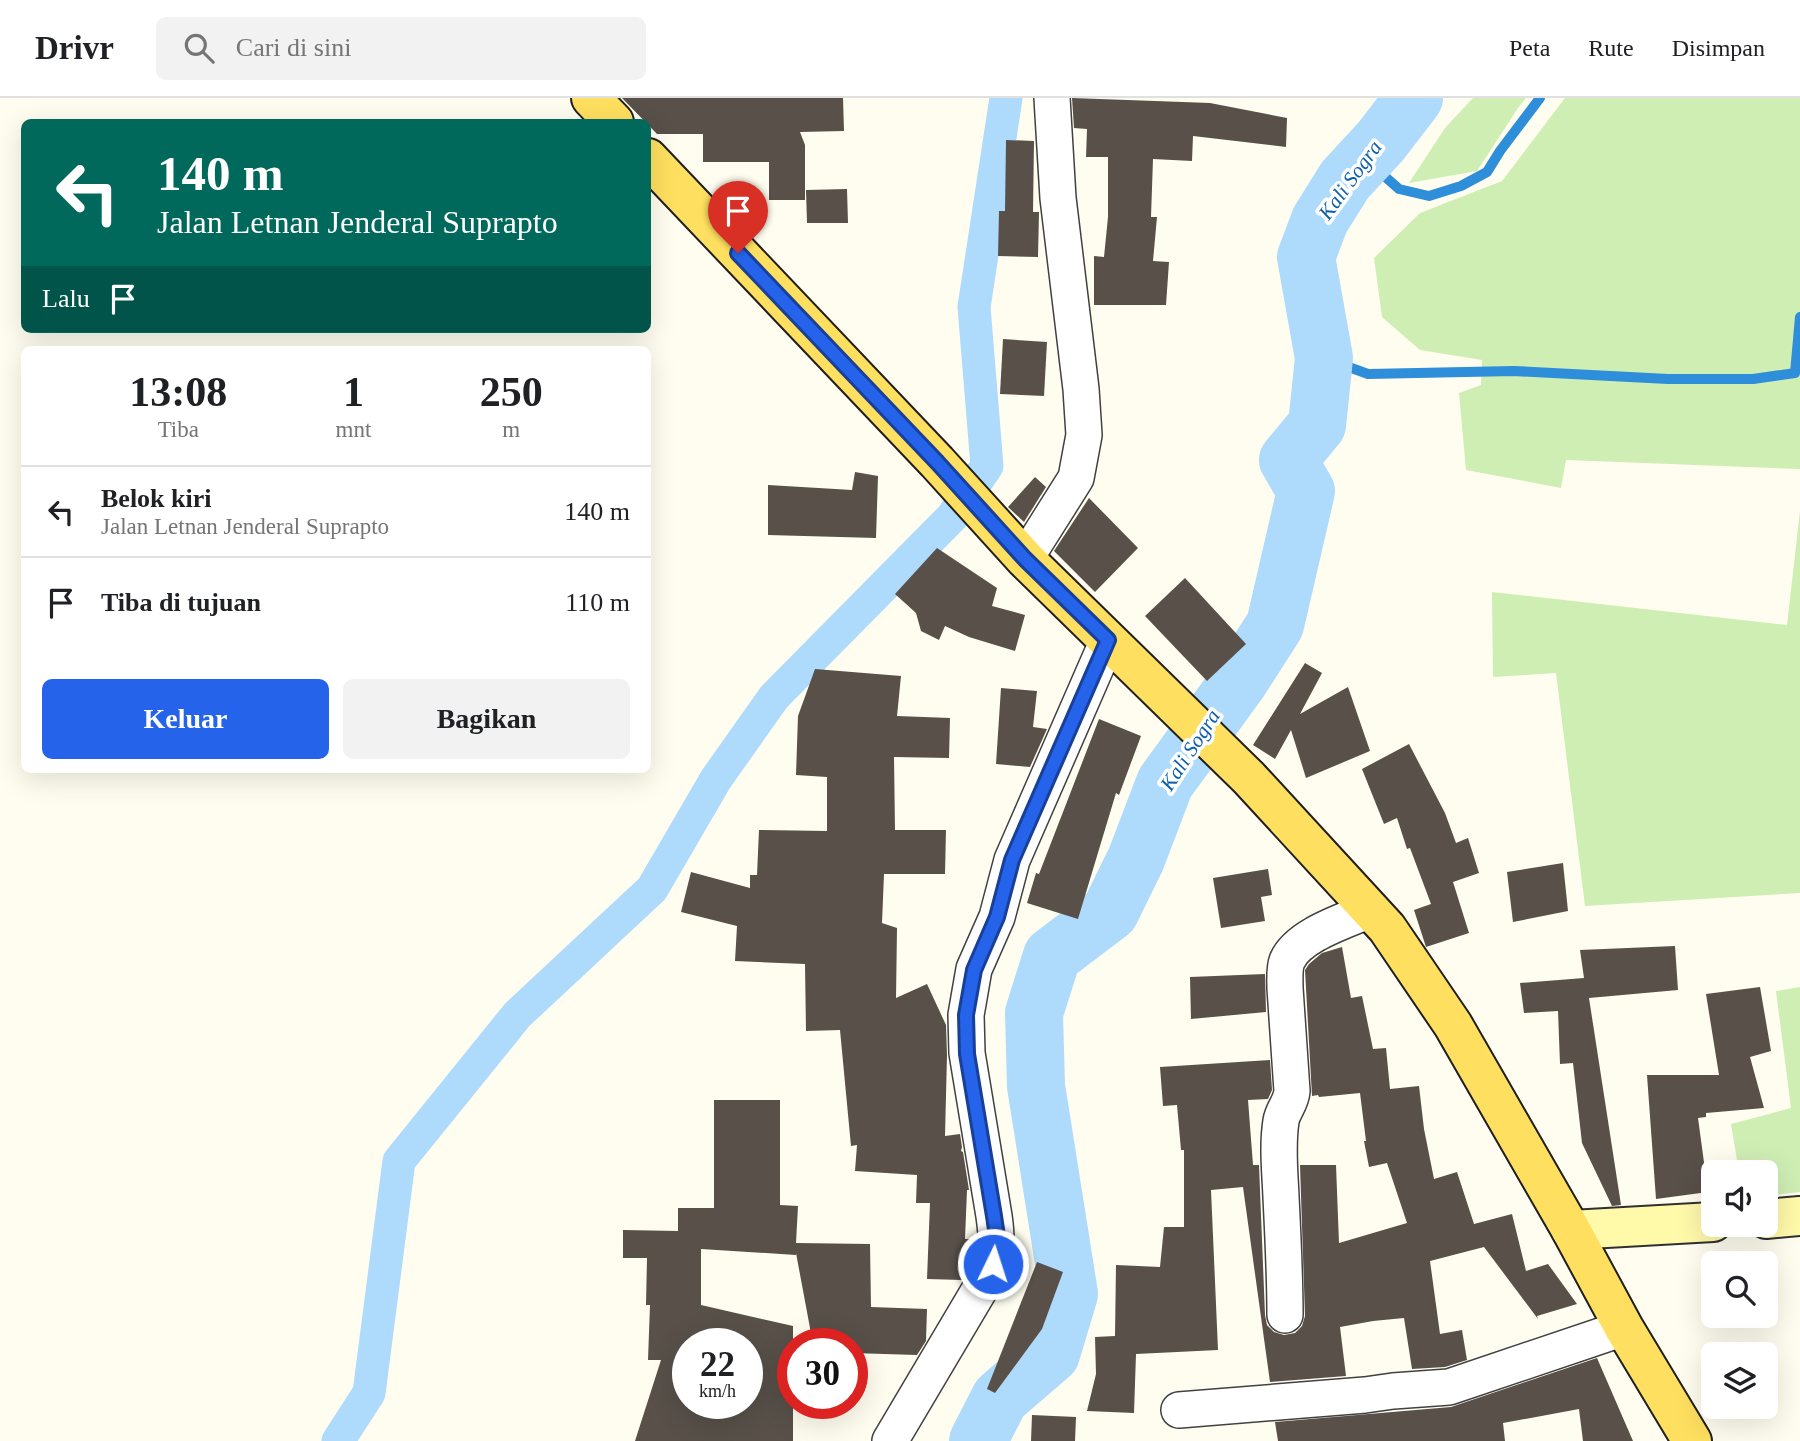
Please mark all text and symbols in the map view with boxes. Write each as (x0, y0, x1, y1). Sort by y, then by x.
search box (156, 17, 646, 80)
icon: search (180, 29, 218, 67)
text: Drivr (35, 30, 114, 66)
text: Cari di sini (236, 33, 351, 62)
text: Peta (1509, 35, 1550, 61)
text: Rute (1588, 35, 1634, 61)
text: Disimpan (1672, 35, 1765, 61)
water label: Kali Sogra (1313, 136, 1387, 225)
text: 140 m (157, 146, 284, 201)
icon: left (42, 147, 133, 238)
pin (708, 181, 768, 253)
icon: arrive (719, 192, 757, 230)
text: Jalan Letnan Jenderal Suprapto (157, 204, 558, 240)
icon: arrive (104, 280, 142, 318)
text: Lalu (42, 284, 90, 313)
text: 13:08 (129, 369, 227, 415)
text: 1 (343, 369, 364, 415)
text: 250 (480, 369, 543, 415)
text: Tiba (158, 417, 199, 442)
text: mnt (336, 417, 371, 442)
text: m (502, 417, 520, 442)
text: Belok kiri (101, 484, 212, 513)
icon: left (42, 493, 80, 531)
text: 140 m (564, 497, 630, 526)
text: Jalan Letnan Jenderal Suprapto (101, 514, 389, 539)
icon: arrive (42, 584, 80, 622)
text: Tiba di tujuan (101, 588, 261, 617)
text: 110 m (565, 588, 630, 617)
button: Keluar (42, 679, 329, 759)
button: Bagikan (343, 679, 630, 759)
water label: Kali Sogra (1154, 705, 1225, 796)
map controls (1701, 1160, 1778, 1419)
button: sound (1701, 1160, 1778, 1237)
position arrow (956, 1227, 1030, 1301)
button: search (1701, 1251, 1778, 1328)
speed limit sign: 30 (777, 1328, 868, 1419)
button: layers (1701, 1342, 1778, 1419)
text: 22 (700, 1345, 735, 1384)
text: km/h (699, 1381, 736, 1401)

